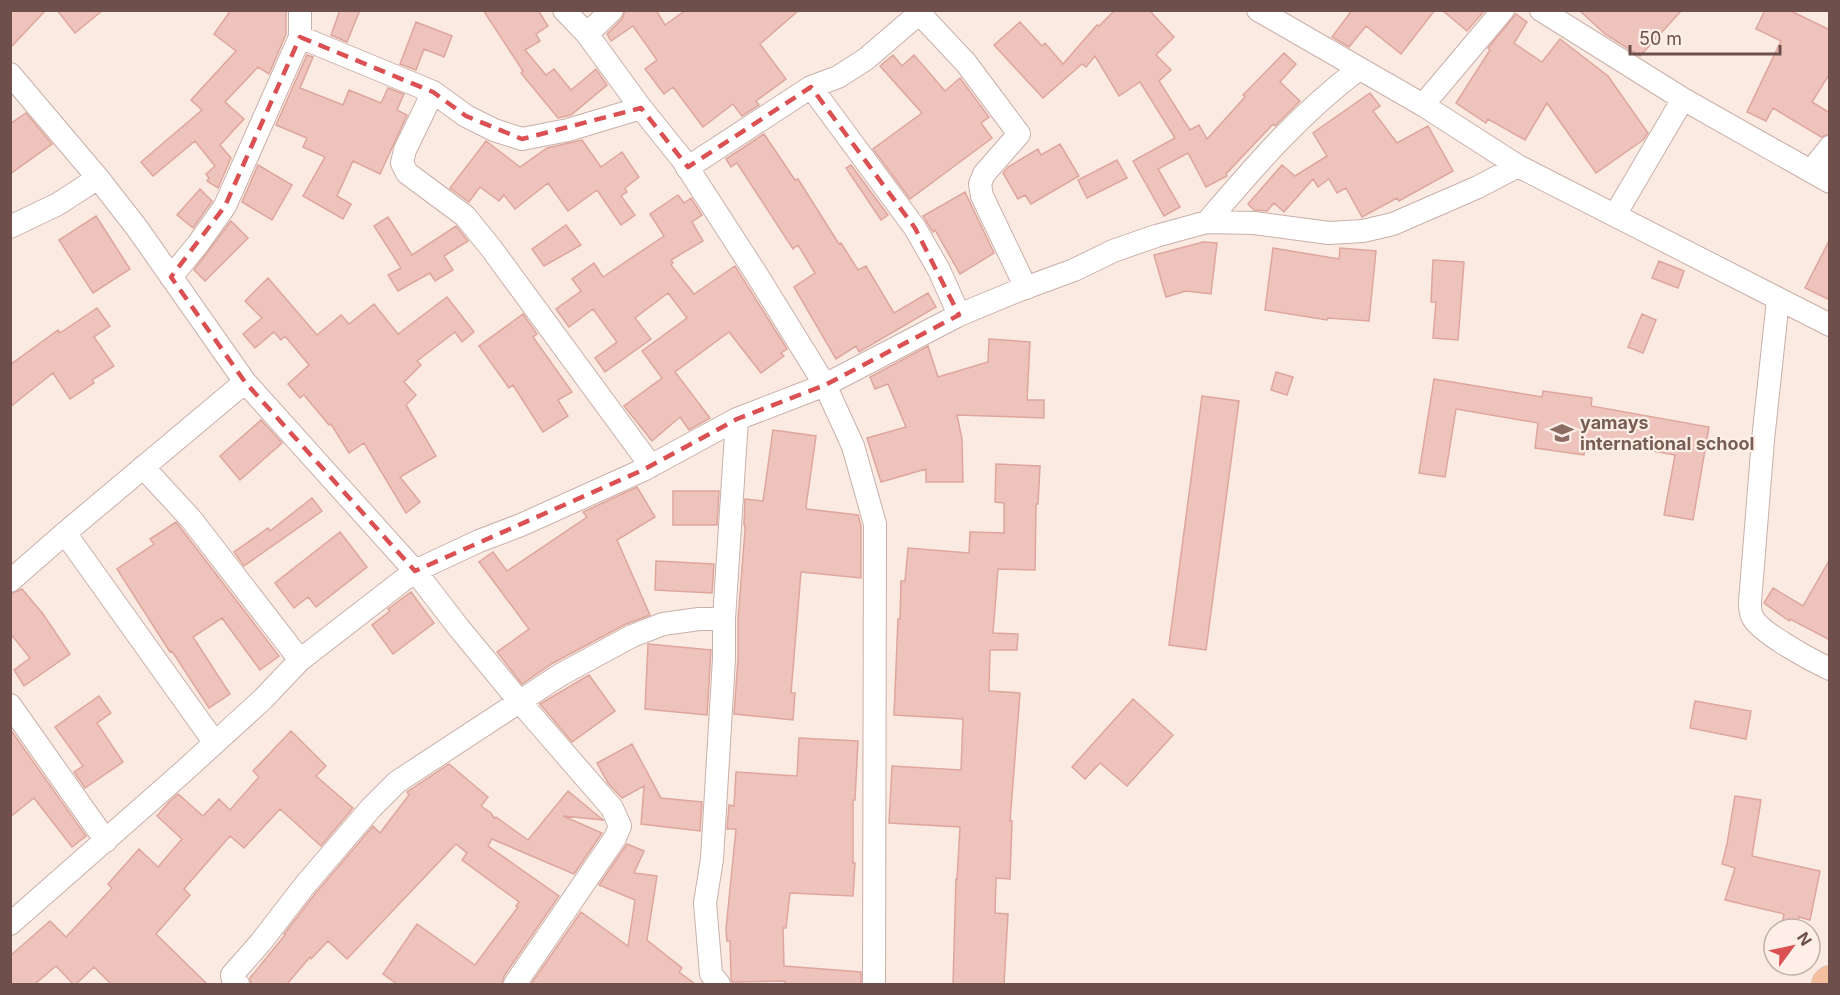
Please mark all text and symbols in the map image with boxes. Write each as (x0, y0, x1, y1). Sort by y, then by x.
scale bar (1630, 18, 1780, 56)
text: 50 m (1639, 28, 1682, 49)
place label: yamays international school (1580, 412, 1754, 454)
school or university icon: yamays international school (1549, 420, 1575, 446)
north arrow (1762, 917, 1822, 977)
text: N (1793, 928, 1816, 949)

